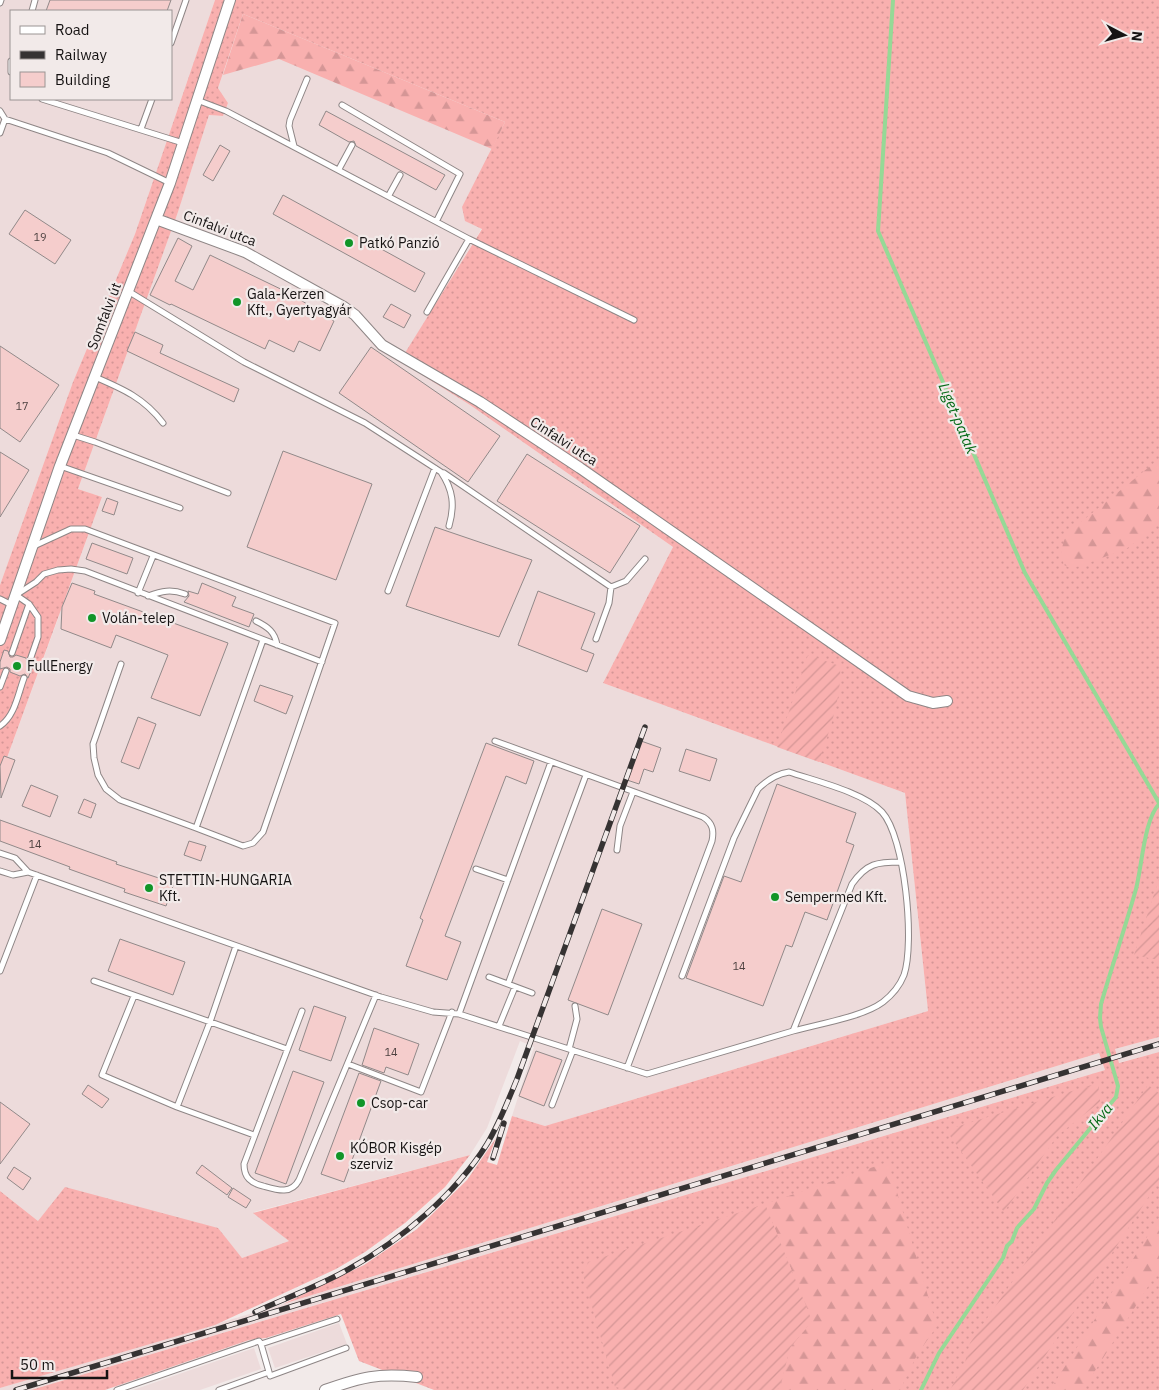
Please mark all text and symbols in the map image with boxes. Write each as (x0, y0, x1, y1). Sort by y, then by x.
legend (10, 10, 172, 100)
north arrow (1099, 10, 1149, 60)
text: Road (55, 20, 90, 39)
text: N (1127, 30, 1146, 42)
text: Railway (55, 45, 108, 64)
text: Building (55, 70, 110, 89)
street label: Cinfalvi utca (181, 206, 260, 250)
house number: 19 (33, 230, 47, 244)
place label: Patkó Panzió (359, 234, 440, 252)
marker: Patkó Panzió (343, 237, 355, 249)
street label: Somfalvi út (83, 280, 125, 352)
place label: Gala-Kerzen Kft., Gyertyagyár (247, 285, 352, 319)
marker: Gala-Kerzen Kft., Gyertyagyár (231, 296, 243, 308)
water label: Liget-patak (935, 380, 982, 457)
house number: 17 (15, 399, 29, 413)
street label: Cinfalvi utca (527, 413, 602, 470)
place label: Volán-telep (102, 609, 175, 627)
marker: Volán-telep (86, 612, 98, 624)
place label: FullEnergy (27, 657, 93, 675)
marker: FullEnergy (11, 660, 23, 672)
house number: 14 (28, 837, 42, 851)
place label: STETTIN-HUNGARIA Kft. (159, 871, 292, 905)
marker: STETTIN-HUNGARIA Kft. (143, 882, 155, 894)
place label: Sempermed Kft. (785, 888, 887, 906)
marker: Sempermed Kft. (769, 891, 781, 903)
house number: 14 (732, 959, 746, 973)
house number: 14 (384, 1045, 398, 1059)
place label: Csop-car (371, 1094, 428, 1112)
marker: Csop-car (355, 1097, 367, 1109)
water label: Ikva (1083, 1098, 1117, 1133)
place label: KÓBOR Kisgép szerviz (350, 1138, 442, 1173)
marker: KÓBOR Kisgép szerviz (334, 1150, 346, 1162)
scale bar (12, 1348, 108, 1380)
text: 50 m (20, 1355, 55, 1374)

